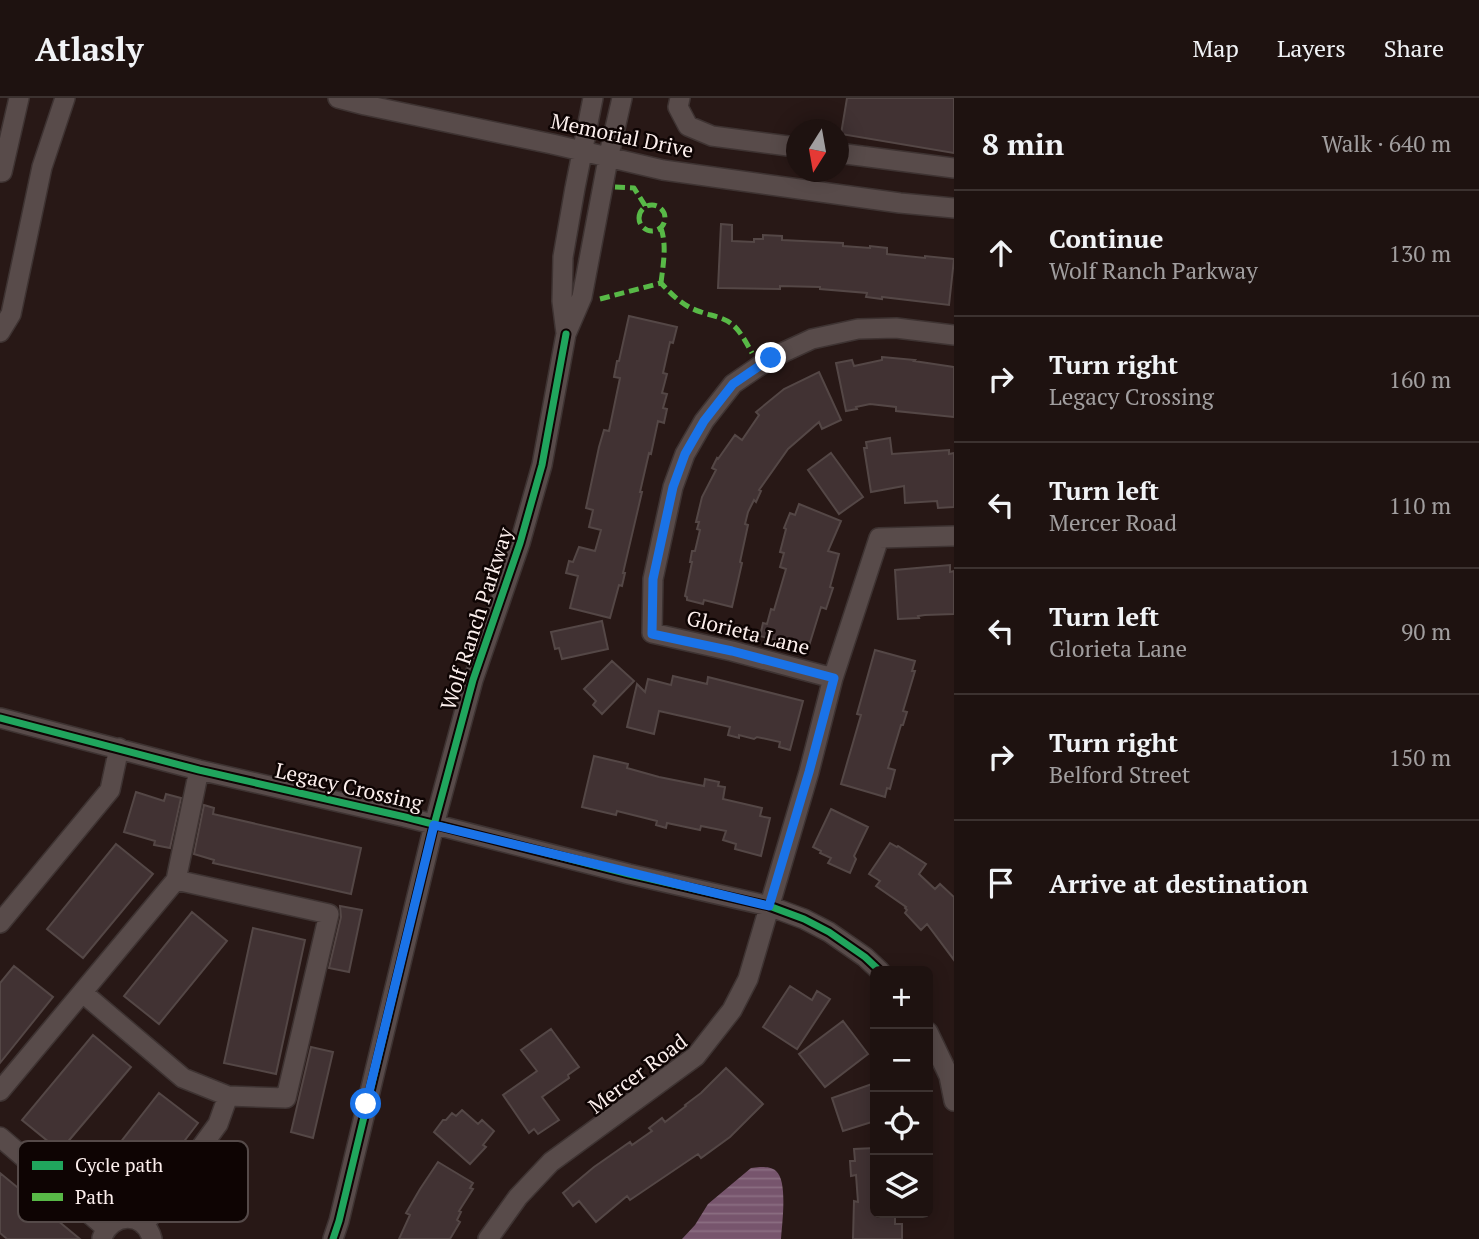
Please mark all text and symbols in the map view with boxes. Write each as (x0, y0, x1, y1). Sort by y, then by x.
text: Atlasly (35, 27, 143, 70)
text: Map (1192, 32, 1239, 64)
text: Layers (1277, 32, 1346, 64)
text: Share (1384, 32, 1444, 64)
street label: Memorial Drive (548, 106, 696, 164)
north arrow (786, 119, 849, 182)
text: 8 min (982, 124, 1064, 164)
text: Walk · 640 m (1322, 128, 1451, 159)
text: Continue (1049, 221, 1163, 255)
icon: ahead (982, 234, 1020, 272)
text: 130 m (1389, 238, 1451, 269)
text: Wolf Ranch Parkway (1049, 255, 1258, 286)
route end (755, 342, 786, 373)
text: Turn right (1049, 347, 1178, 381)
icon: right (982, 360, 1020, 398)
text: 160 m (1389, 364, 1451, 395)
text: Legacy Crossing (1049, 381, 1214, 412)
text: Turn left (1049, 473, 1159, 507)
icon: left (982, 486, 1020, 524)
text: 110 m (1389, 490, 1451, 521)
text: Mercer Road (1049, 507, 1177, 538)
street label: Wolf Ranch Parkway (433, 523, 519, 714)
text: Turn left (1049, 599, 1159, 633)
street label: Glorieta Lane (684, 603, 813, 661)
icon: left (982, 612, 1020, 650)
text: 90 m (1401, 616, 1451, 647)
text: Glorieta Lane (1049, 633, 1187, 664)
text: Turn right (1049, 725, 1178, 759)
icon: right (982, 738, 1020, 776)
text: 150 m (1389, 742, 1451, 773)
street label: Legacy Crossing (273, 755, 427, 817)
text: Belford Street (1049, 759, 1190, 790)
icon: arrive (982, 864, 1020, 902)
text: Arrive at destination (1049, 866, 1308, 900)
map controls (870, 966, 933, 1218)
button: + (870, 966, 933, 1029)
street label: Mercer Road (582, 1027, 693, 1120)
button: − (870, 1029, 933, 1092)
route start (350, 1088, 381, 1119)
button: locate (870, 1092, 933, 1155)
legend (18, 1141, 248, 1222)
text: Cycle path (75, 1152, 163, 1177)
button: layers (870, 1155, 933, 1218)
text: Path (75, 1184, 114, 1209)

